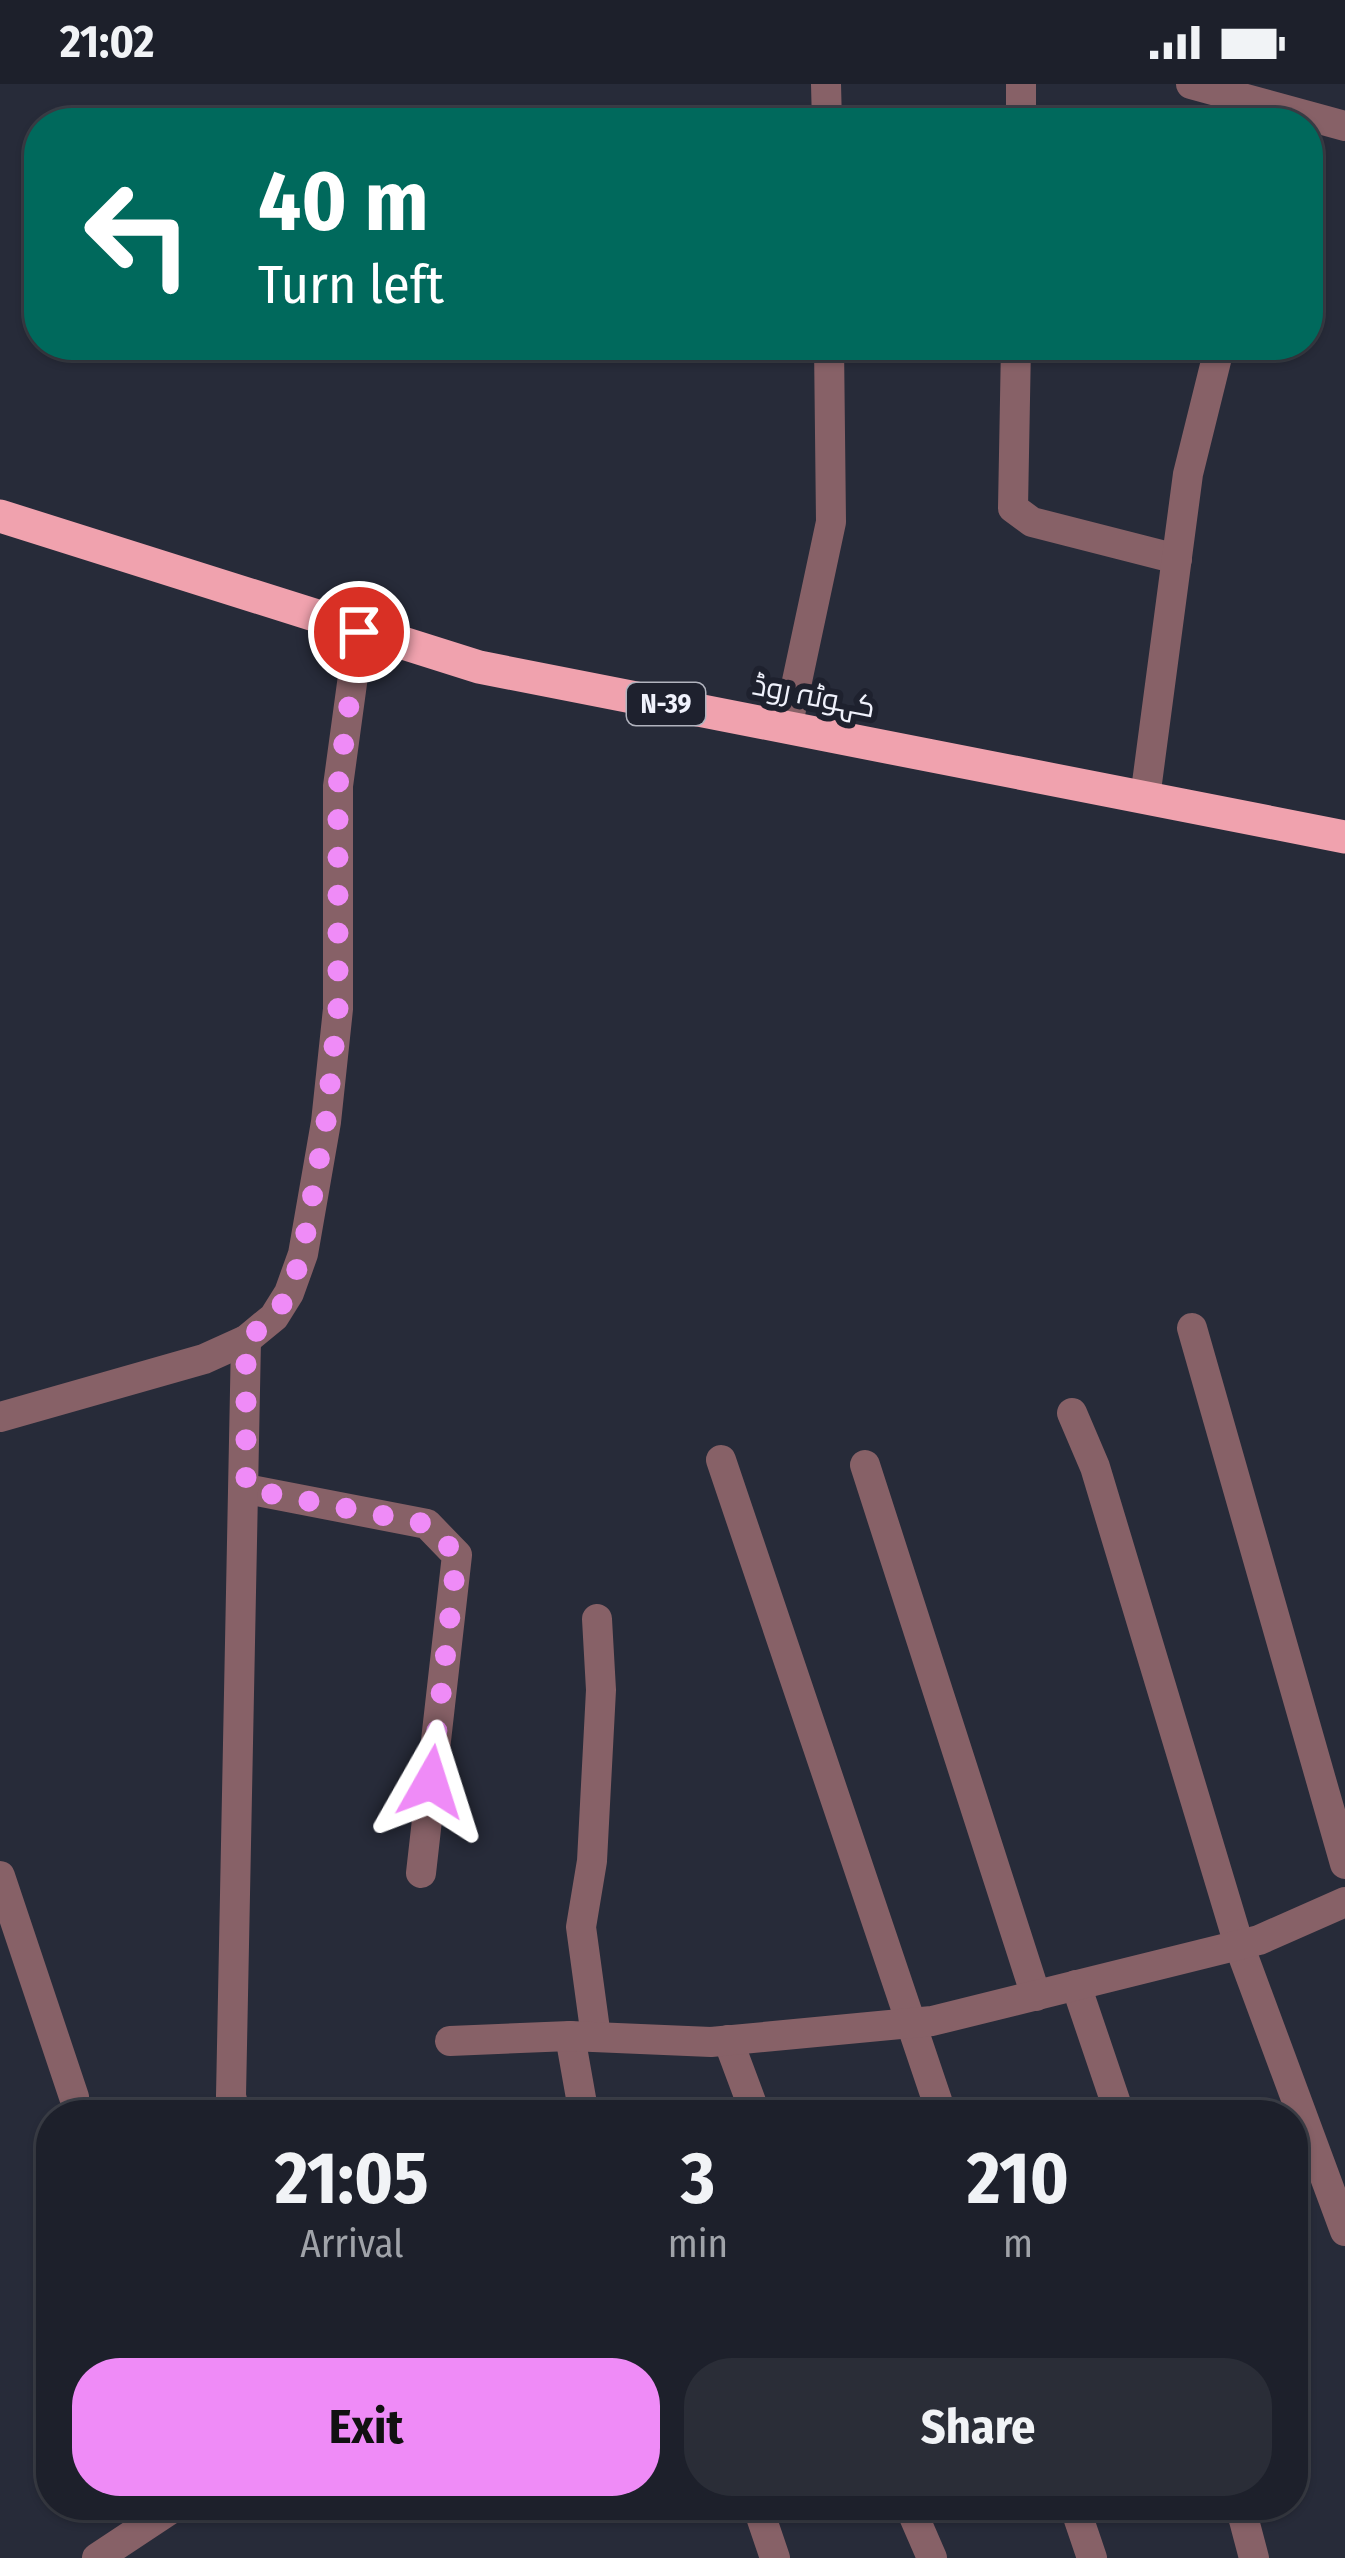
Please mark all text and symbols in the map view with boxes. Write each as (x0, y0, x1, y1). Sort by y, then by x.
text: 21:02 (60, 15, 154, 69)
text: 40 m (258, 151, 429, 252)
icon: left (60, 156, 216, 312)
text: Turn left (258, 253, 444, 317)
pin (308, 581, 410, 683)
icon: arrive (326, 599, 392, 665)
street label: کہوٹہ روڈ (749, 666, 879, 728)
road number: N-39 (627, 683, 705, 725)
position arrow (368, 1719, 494, 1845)
text: 21:05 (275, 2136, 429, 2222)
text: 3 (681, 2136, 715, 2222)
text: 210 (967, 2136, 1069, 2222)
text: Arrival (300, 2221, 404, 2267)
text: min (668, 2221, 728, 2267)
text: m (1003, 2221, 1033, 2267)
button: Exit (72, 2358, 660, 2496)
button: Share (684, 2358, 1272, 2496)

